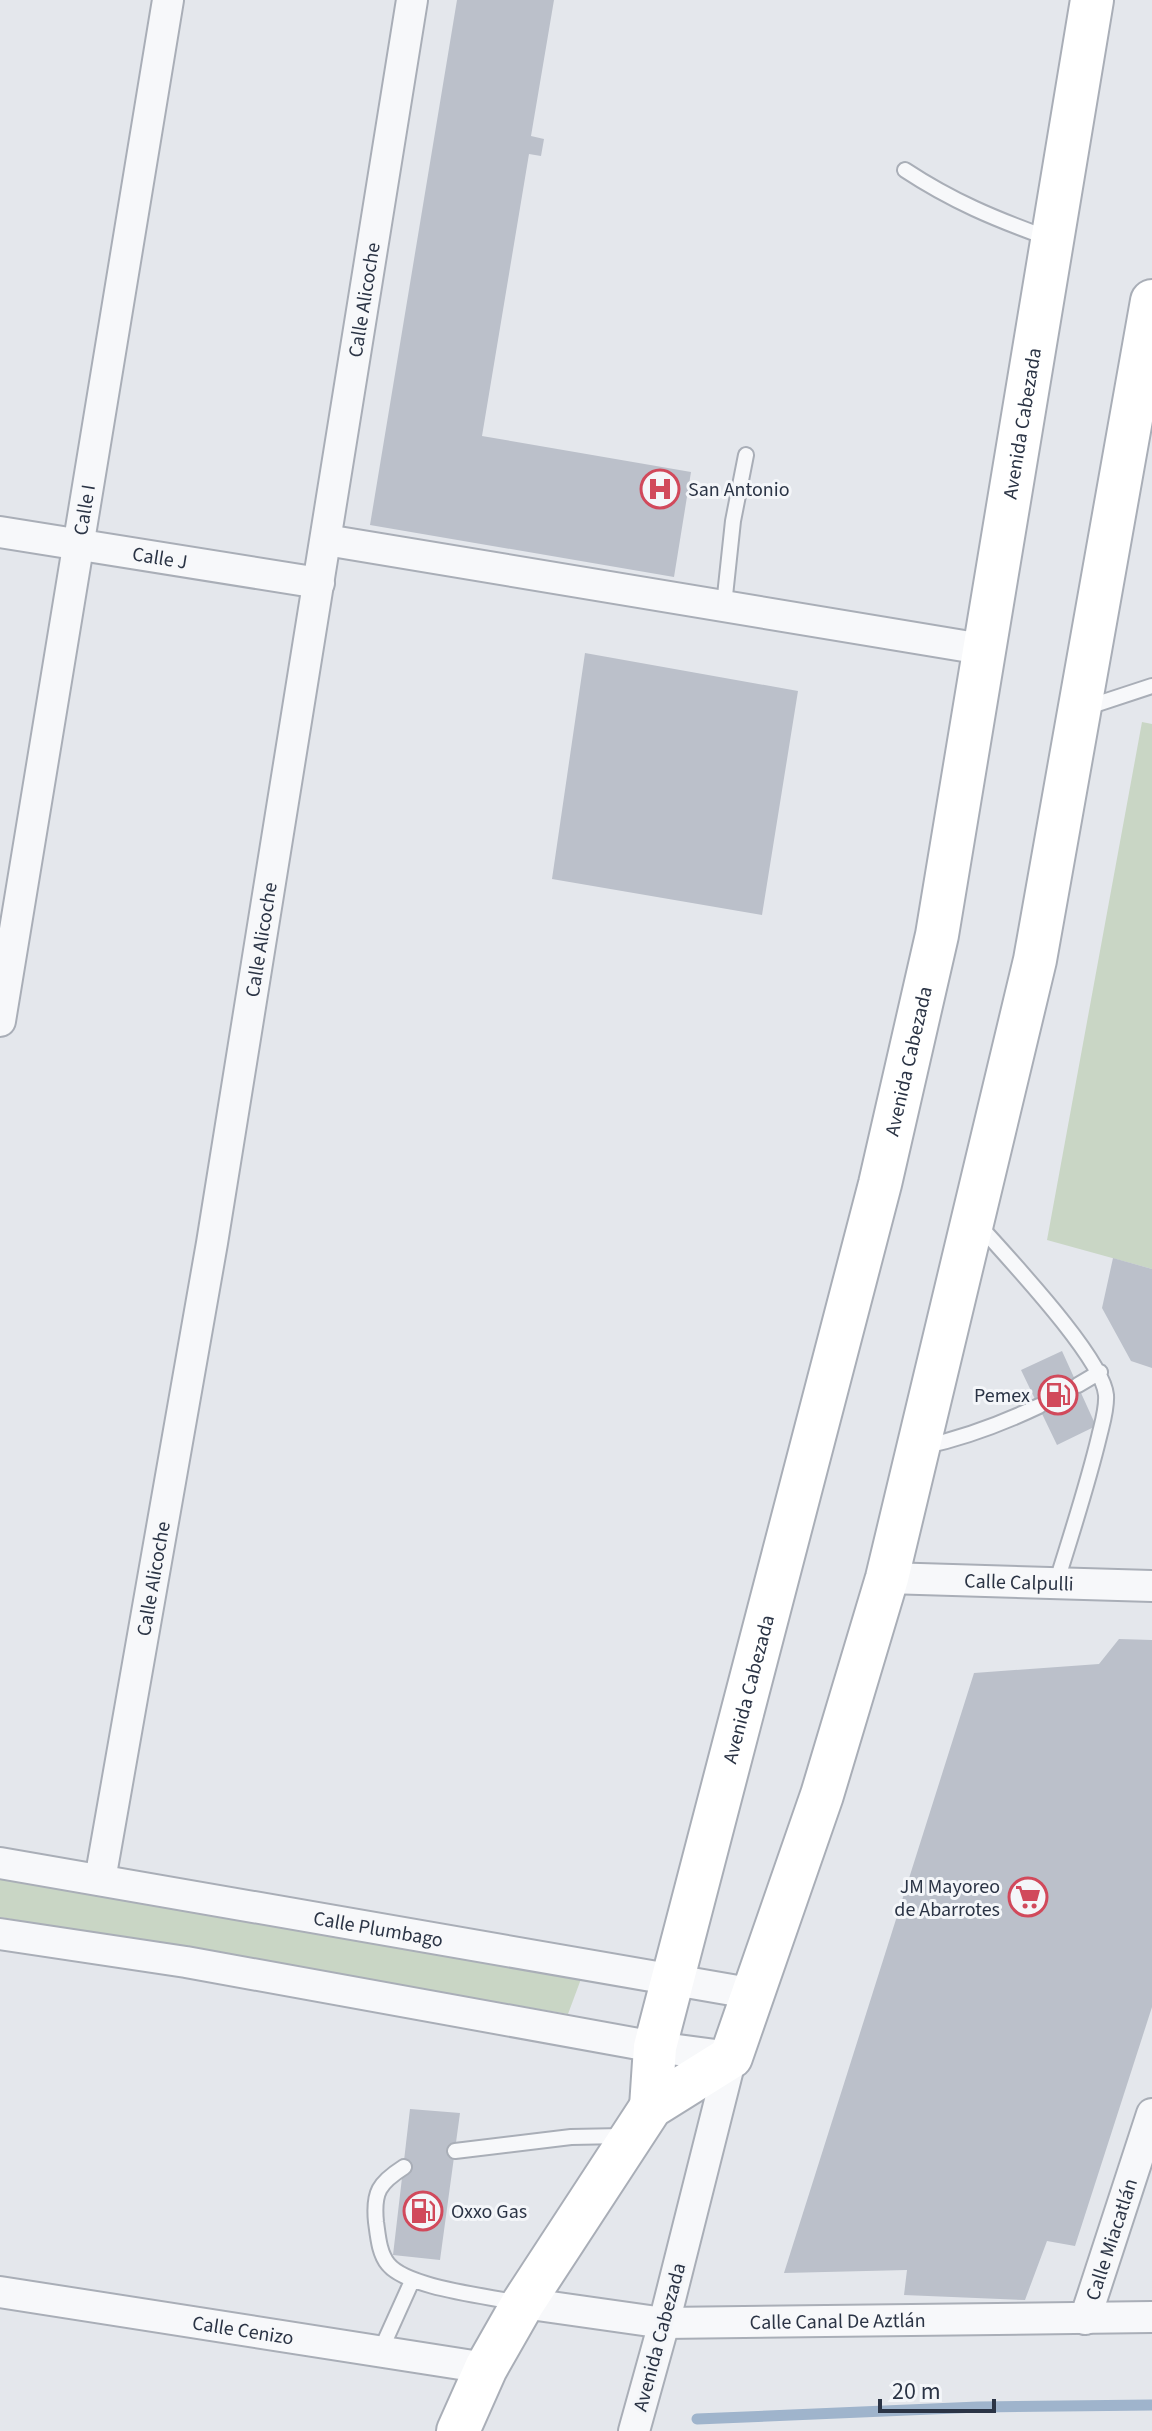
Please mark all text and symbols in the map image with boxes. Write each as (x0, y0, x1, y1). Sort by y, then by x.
street label: Calle Alicoche (342, 240, 388, 360)
street label: Avenida Cabezada (996, 346, 1049, 501)
hospital icon: San Antonio (639, 468, 681, 510)
place label: San Antonio (688, 476, 790, 504)
street label: Calle I (67, 483, 103, 537)
street label: Calle J (130, 540, 189, 577)
street label: Calle Alicoche (239, 880, 285, 999)
street label: Avenida Cabezada (878, 984, 940, 1139)
fuel station icon: Pemex (1037, 1374, 1079, 1416)
place label: Pemex (974, 1382, 1030, 1410)
street label: Calle Alicoche (130, 1519, 178, 1638)
street label: Calle Calpulli (964, 1567, 1074, 1599)
street label: Avenida Cabezada (716, 1612, 782, 1767)
place label: JM Mayoreo de Abarrotes (894, 1873, 1000, 1924)
supermarket icon: JM Mayoreo de Abarrotes (1007, 1876, 1049, 1918)
street label: Calle Plumbago (311, 1905, 445, 1955)
street label: Calle Miacatlán (1079, 2175, 1145, 2304)
fuel station icon: Oxxo Gas (402, 2190, 444, 2232)
place label: Oxxo Gas (451, 2198, 527, 2226)
street label: Avenida Cabezada (627, 2260, 693, 2415)
street label: Calle Canal De Aztlán (749, 2307, 926, 2337)
street label: Calle Cenizo (190, 2309, 295, 2353)
scale bar (880, 2363, 994, 2413)
text: 20 m (892, 2374, 941, 2409)

